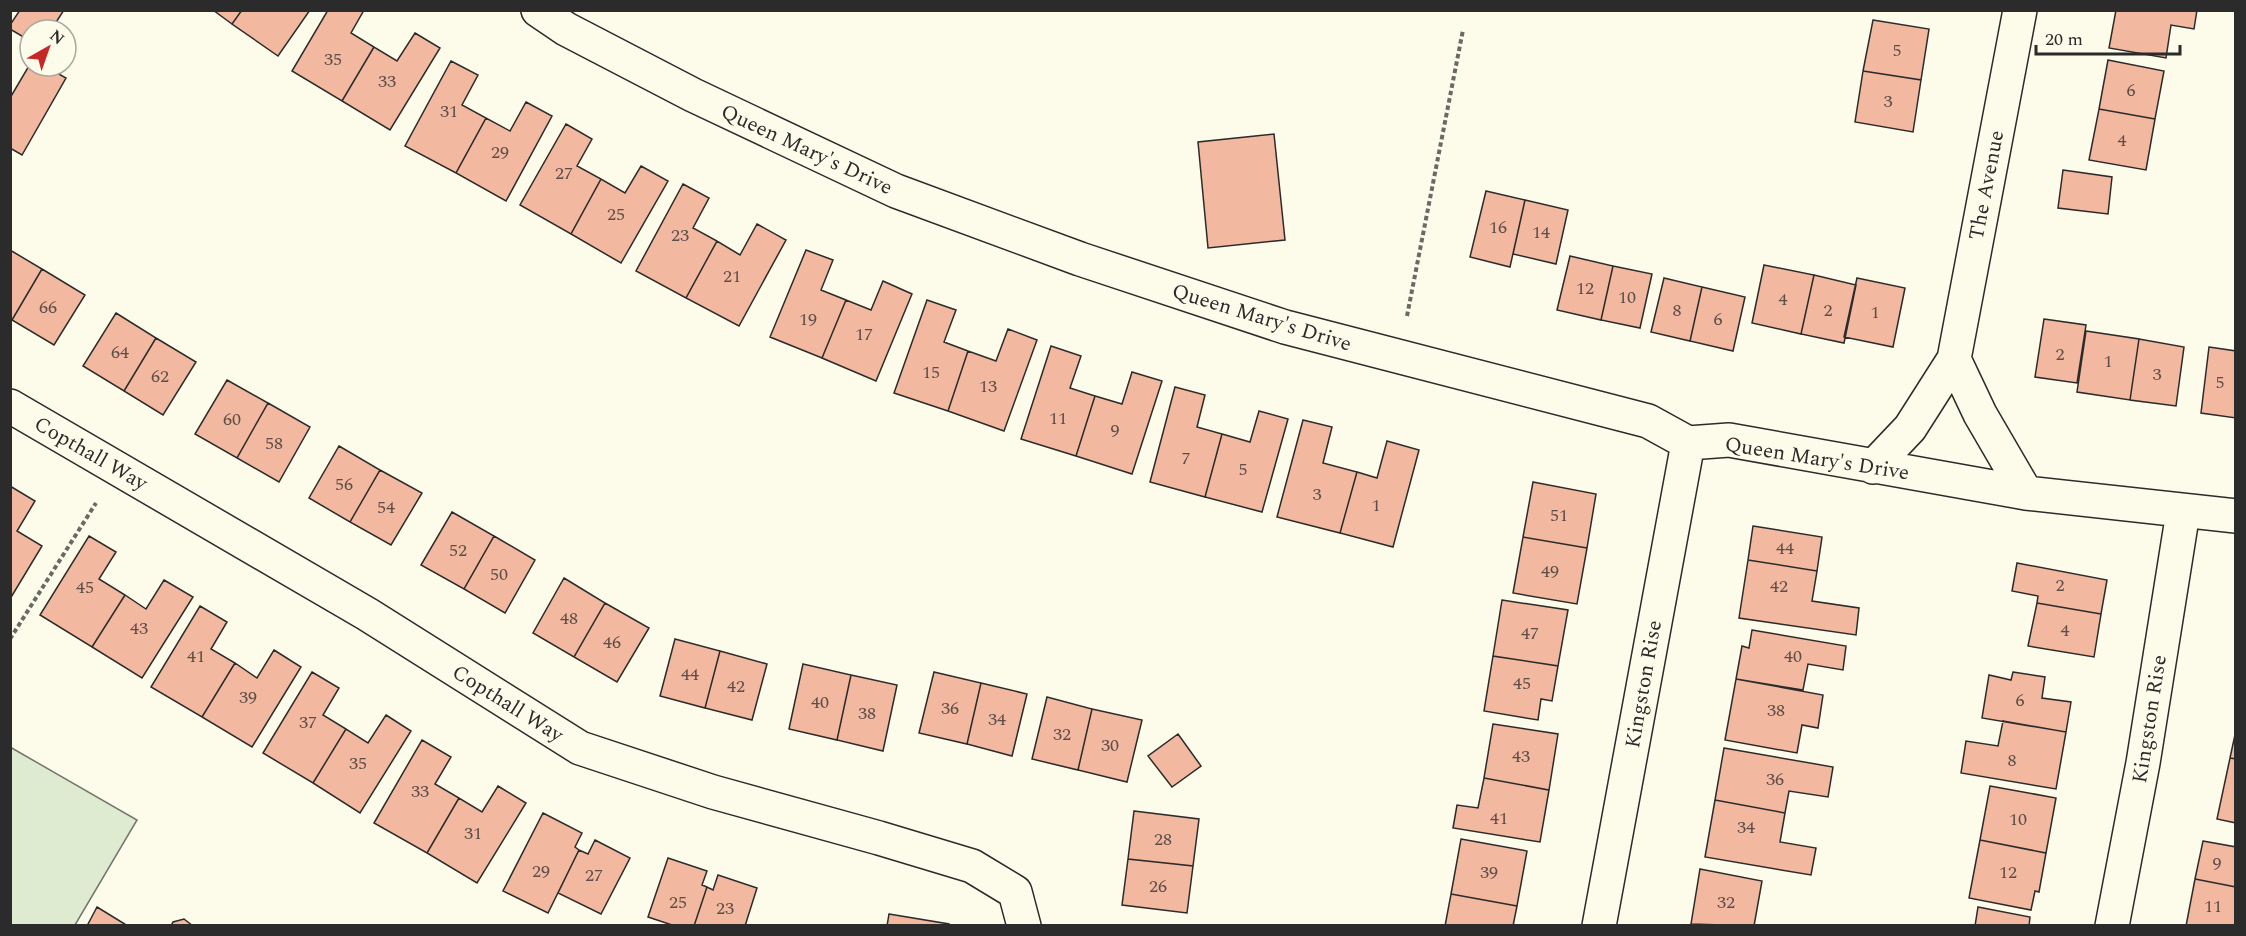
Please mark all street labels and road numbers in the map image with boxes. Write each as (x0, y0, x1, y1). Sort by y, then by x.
street label: Queen Mary's Drive (715, 96, 898, 204)
street label: The Avenue (1961, 128, 2013, 243)
street label: Queen Mary's Drive (1168, 275, 1355, 361)
street label: Copthall Way (28, 408, 154, 500)
street label: Queen Mary's Drive (1722, 429, 1911, 489)
street label: Kingston Rise (1617, 618, 1671, 751)
street label: Kingston Rise (2124, 653, 2176, 786)
street label: Copthall Way (445, 657, 570, 751)

